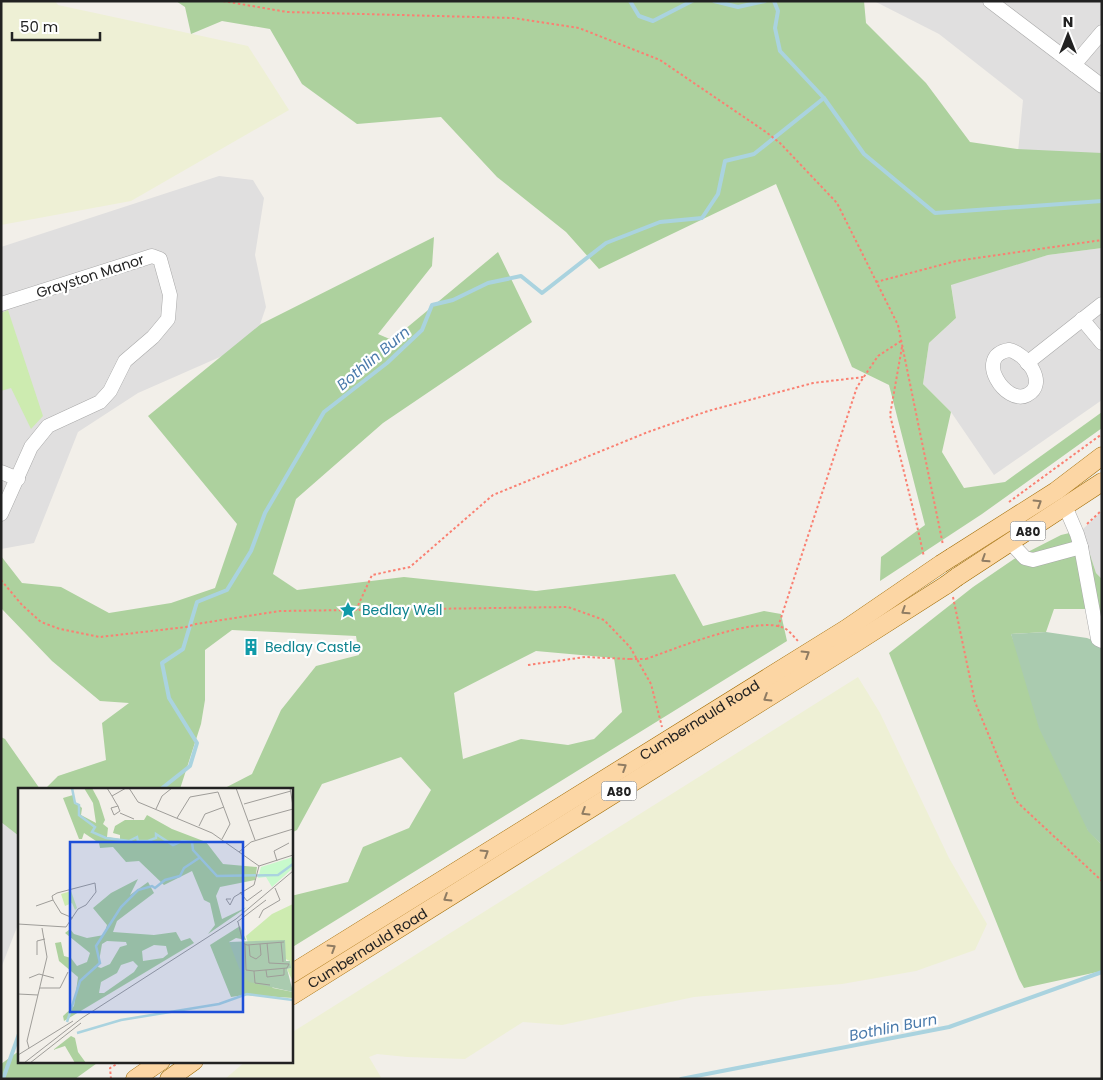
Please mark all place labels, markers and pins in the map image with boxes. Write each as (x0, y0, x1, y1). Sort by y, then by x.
place icon: Bedlay Well (338, 600, 358, 620)
place label: Bedlay Well (362, 600, 443, 620)
building icon: Bedlay Castle (241, 637, 261, 657)
place label: Bedlay Castle (265, 637, 361, 657)

